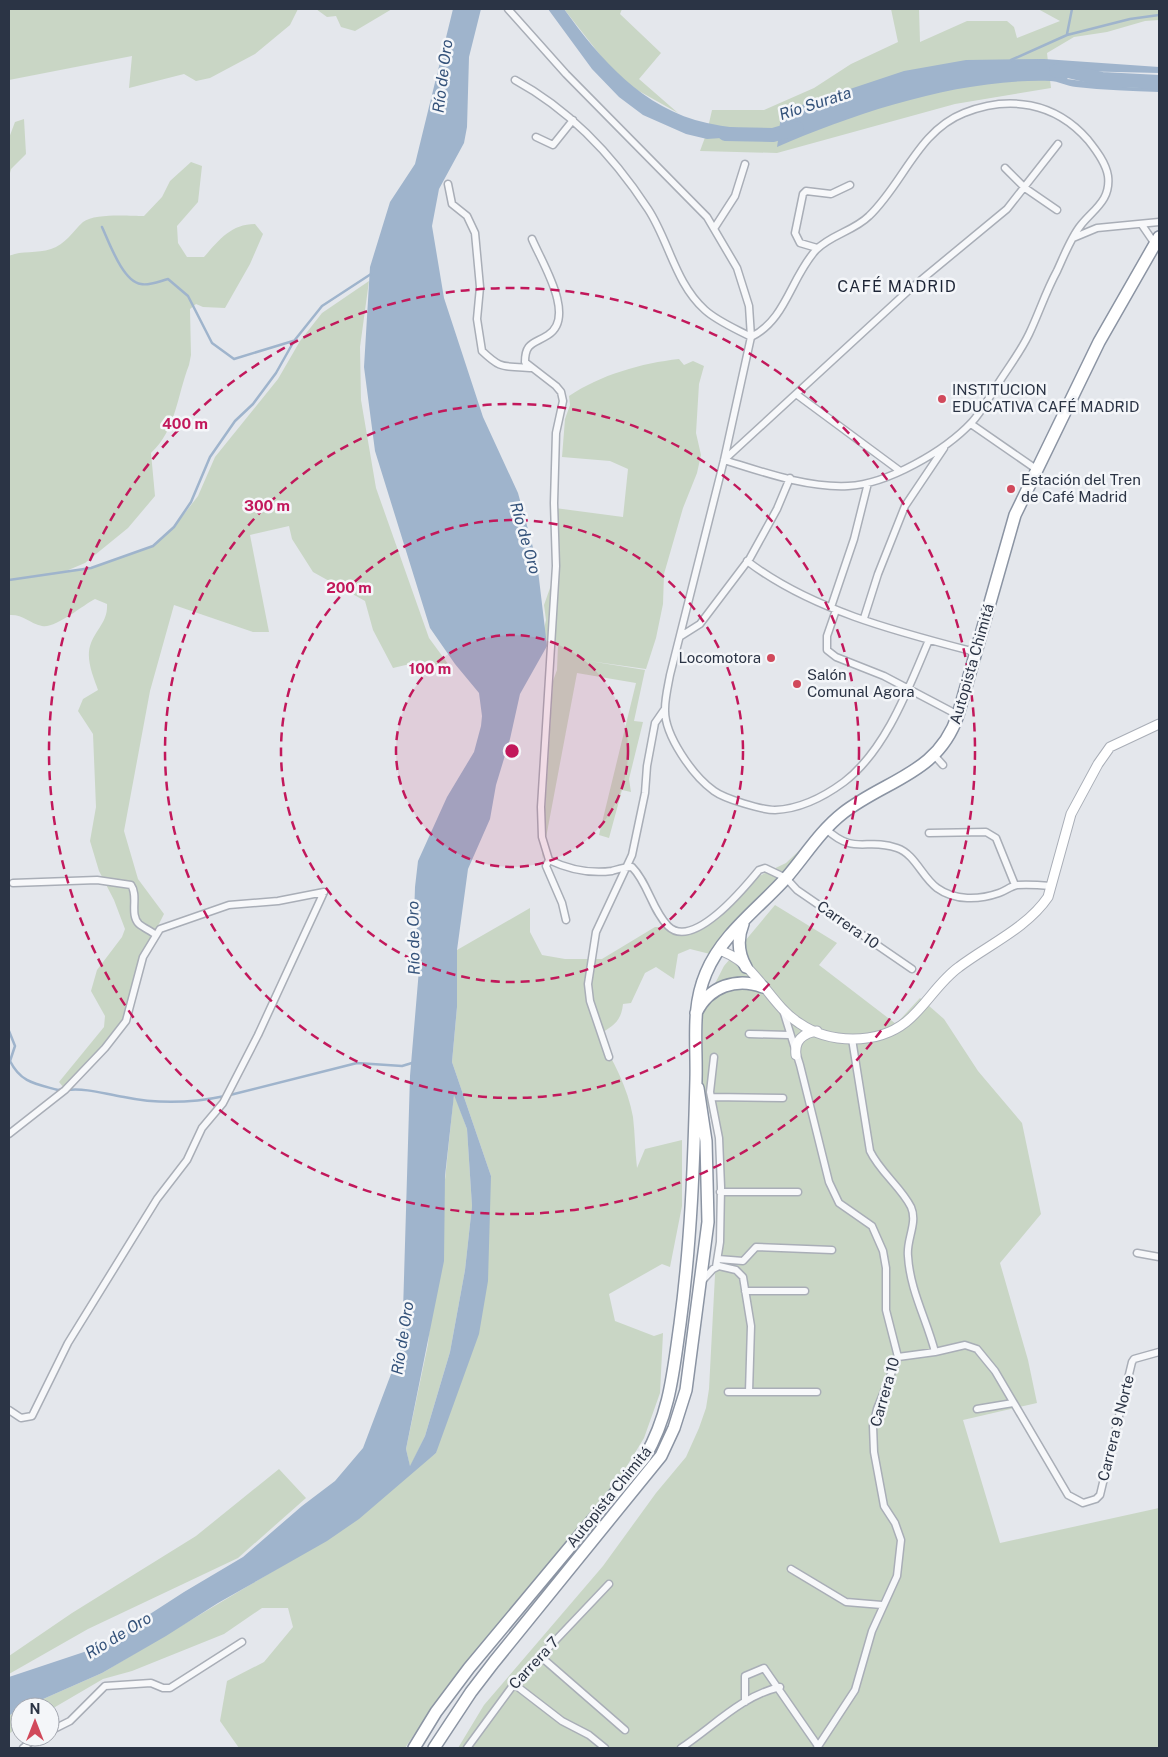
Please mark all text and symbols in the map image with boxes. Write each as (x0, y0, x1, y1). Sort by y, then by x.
water label: Río de Oro (429, 38, 456, 114)
water label: Río Surata (777, 83, 854, 124)
district label: CAFÉ MADRID (837, 276, 957, 296)
place label: INSTITUCION EDUCATIVA CAFÉ MADRID (952, 381, 1139, 415)
marker: INSTITUCION EDUCATIVA CAFÉ MADRID (936, 393, 948, 405)
text: 400 m (162, 415, 208, 432)
place label: Estación del Tren de Café Madrid (1021, 471, 1141, 505)
marker: Estación del Tren de Café Madrid (1005, 483, 1017, 495)
text: 300 m (244, 497, 290, 514)
water label: Río de Oro (506, 500, 545, 577)
text: 200 m (326, 579, 372, 596)
street label: Autopista Chimitá (946, 602, 997, 726)
place label: Locomotora (678, 649, 761, 666)
marker: Locomotora (765, 652, 777, 664)
text: 100 m (409, 660, 451, 677)
place label: Salón Comunal Agora (807, 666, 915, 700)
marker: Salón Comunal Agora (791, 678, 803, 690)
centre of rings (503, 742, 521, 760)
street label: Carrera 10 (814, 897, 882, 952)
water label: Río de Oro (403, 901, 424, 975)
water label: Río de Oro (387, 1300, 418, 1376)
street label: Carrera 10 (867, 1355, 903, 1429)
street label: Carrera 9 Norte (1094, 1373, 1137, 1483)
street label: Autopista Chimitá (563, 1443, 654, 1550)
water label: Río de Oro (82, 1608, 155, 1663)
street label: Carrera 7 (505, 1633, 562, 1692)
north arrow (10, 1697, 60, 1747)
text: N (30, 1701, 40, 1717)

